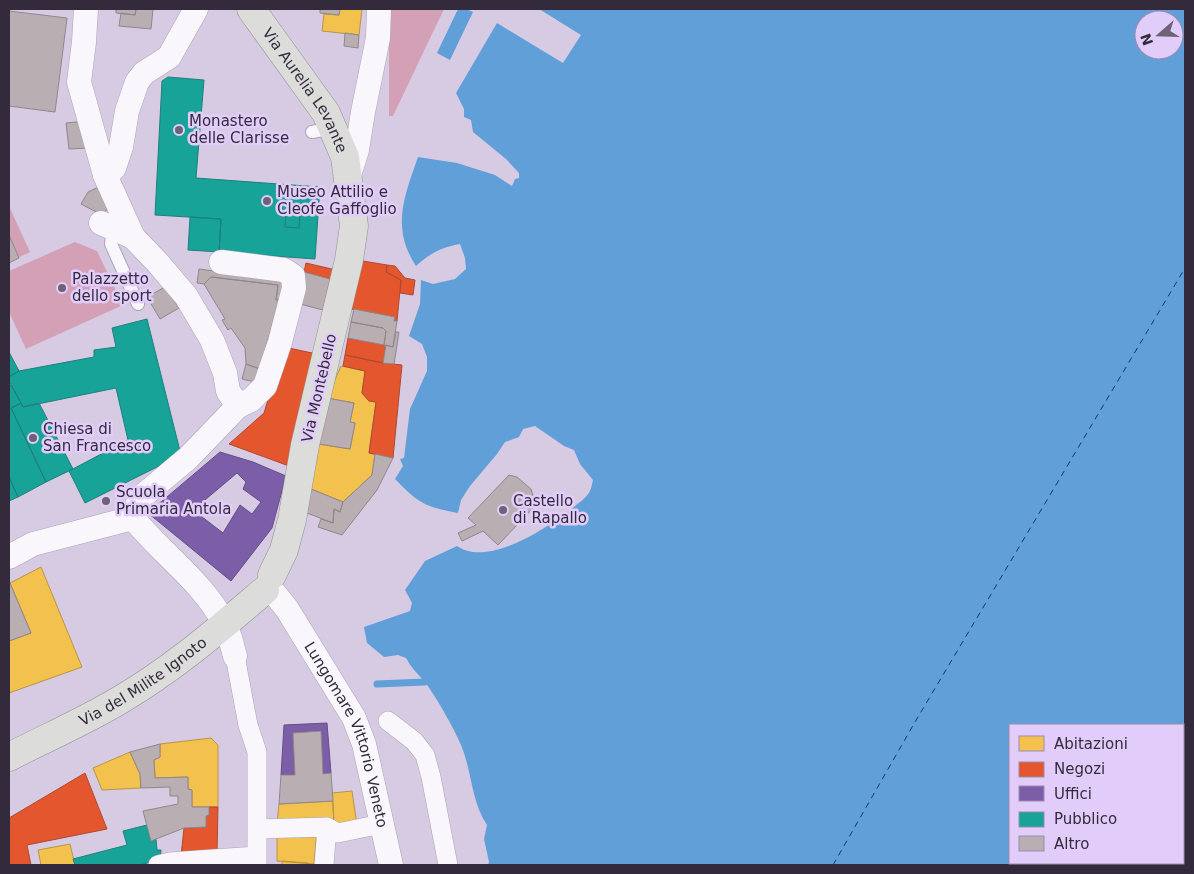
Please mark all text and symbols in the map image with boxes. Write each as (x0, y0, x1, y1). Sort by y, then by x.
north arrow (1134, 10, 1184, 60)
street label: Via Aurelia Levante (259, 24, 351, 156)
text: N (1137, 31, 1156, 48)
place label: Monastero delle Clarisse (189, 112, 289, 147)
marker: Monastero delle Clarisse (173, 124, 185, 136)
place label: Museo Attilio e Cleofe Gaffoglio (277, 183, 397, 218)
marker: Museo Attilio e Cleofe Gaffoglio (261, 195, 273, 207)
place label: Palazzetto dello sport (72, 270, 152, 305)
marker: Palazzetto dello sport (56, 282, 68, 294)
street label: Via Montebello (298, 332, 340, 444)
place label: Chiesa di San Francesco (43, 420, 151, 455)
marker: Chiesa di San Francesco (27, 432, 39, 444)
place label: Scuola Primaria Antola (116, 483, 231, 518)
place label: Castello di Rapallo (513, 492, 587, 527)
marker: Scuola Primaria Antola (100, 495, 112, 507)
marker: Castello di Rapallo (497, 504, 509, 516)
street label: Via del Milite Ignoto (76, 633, 210, 730)
street label: Lungomare Vittorio Veneto (300, 639, 391, 829)
legend (1009, 724, 1184, 864)
text: Abitazioni (1054, 735, 1128, 753)
text: Negozi (1054, 760, 1105, 778)
text: Uffici (1054, 785, 1092, 803)
text: Pubblico (1054, 810, 1117, 828)
text: Altro (1054, 835, 1089, 853)

